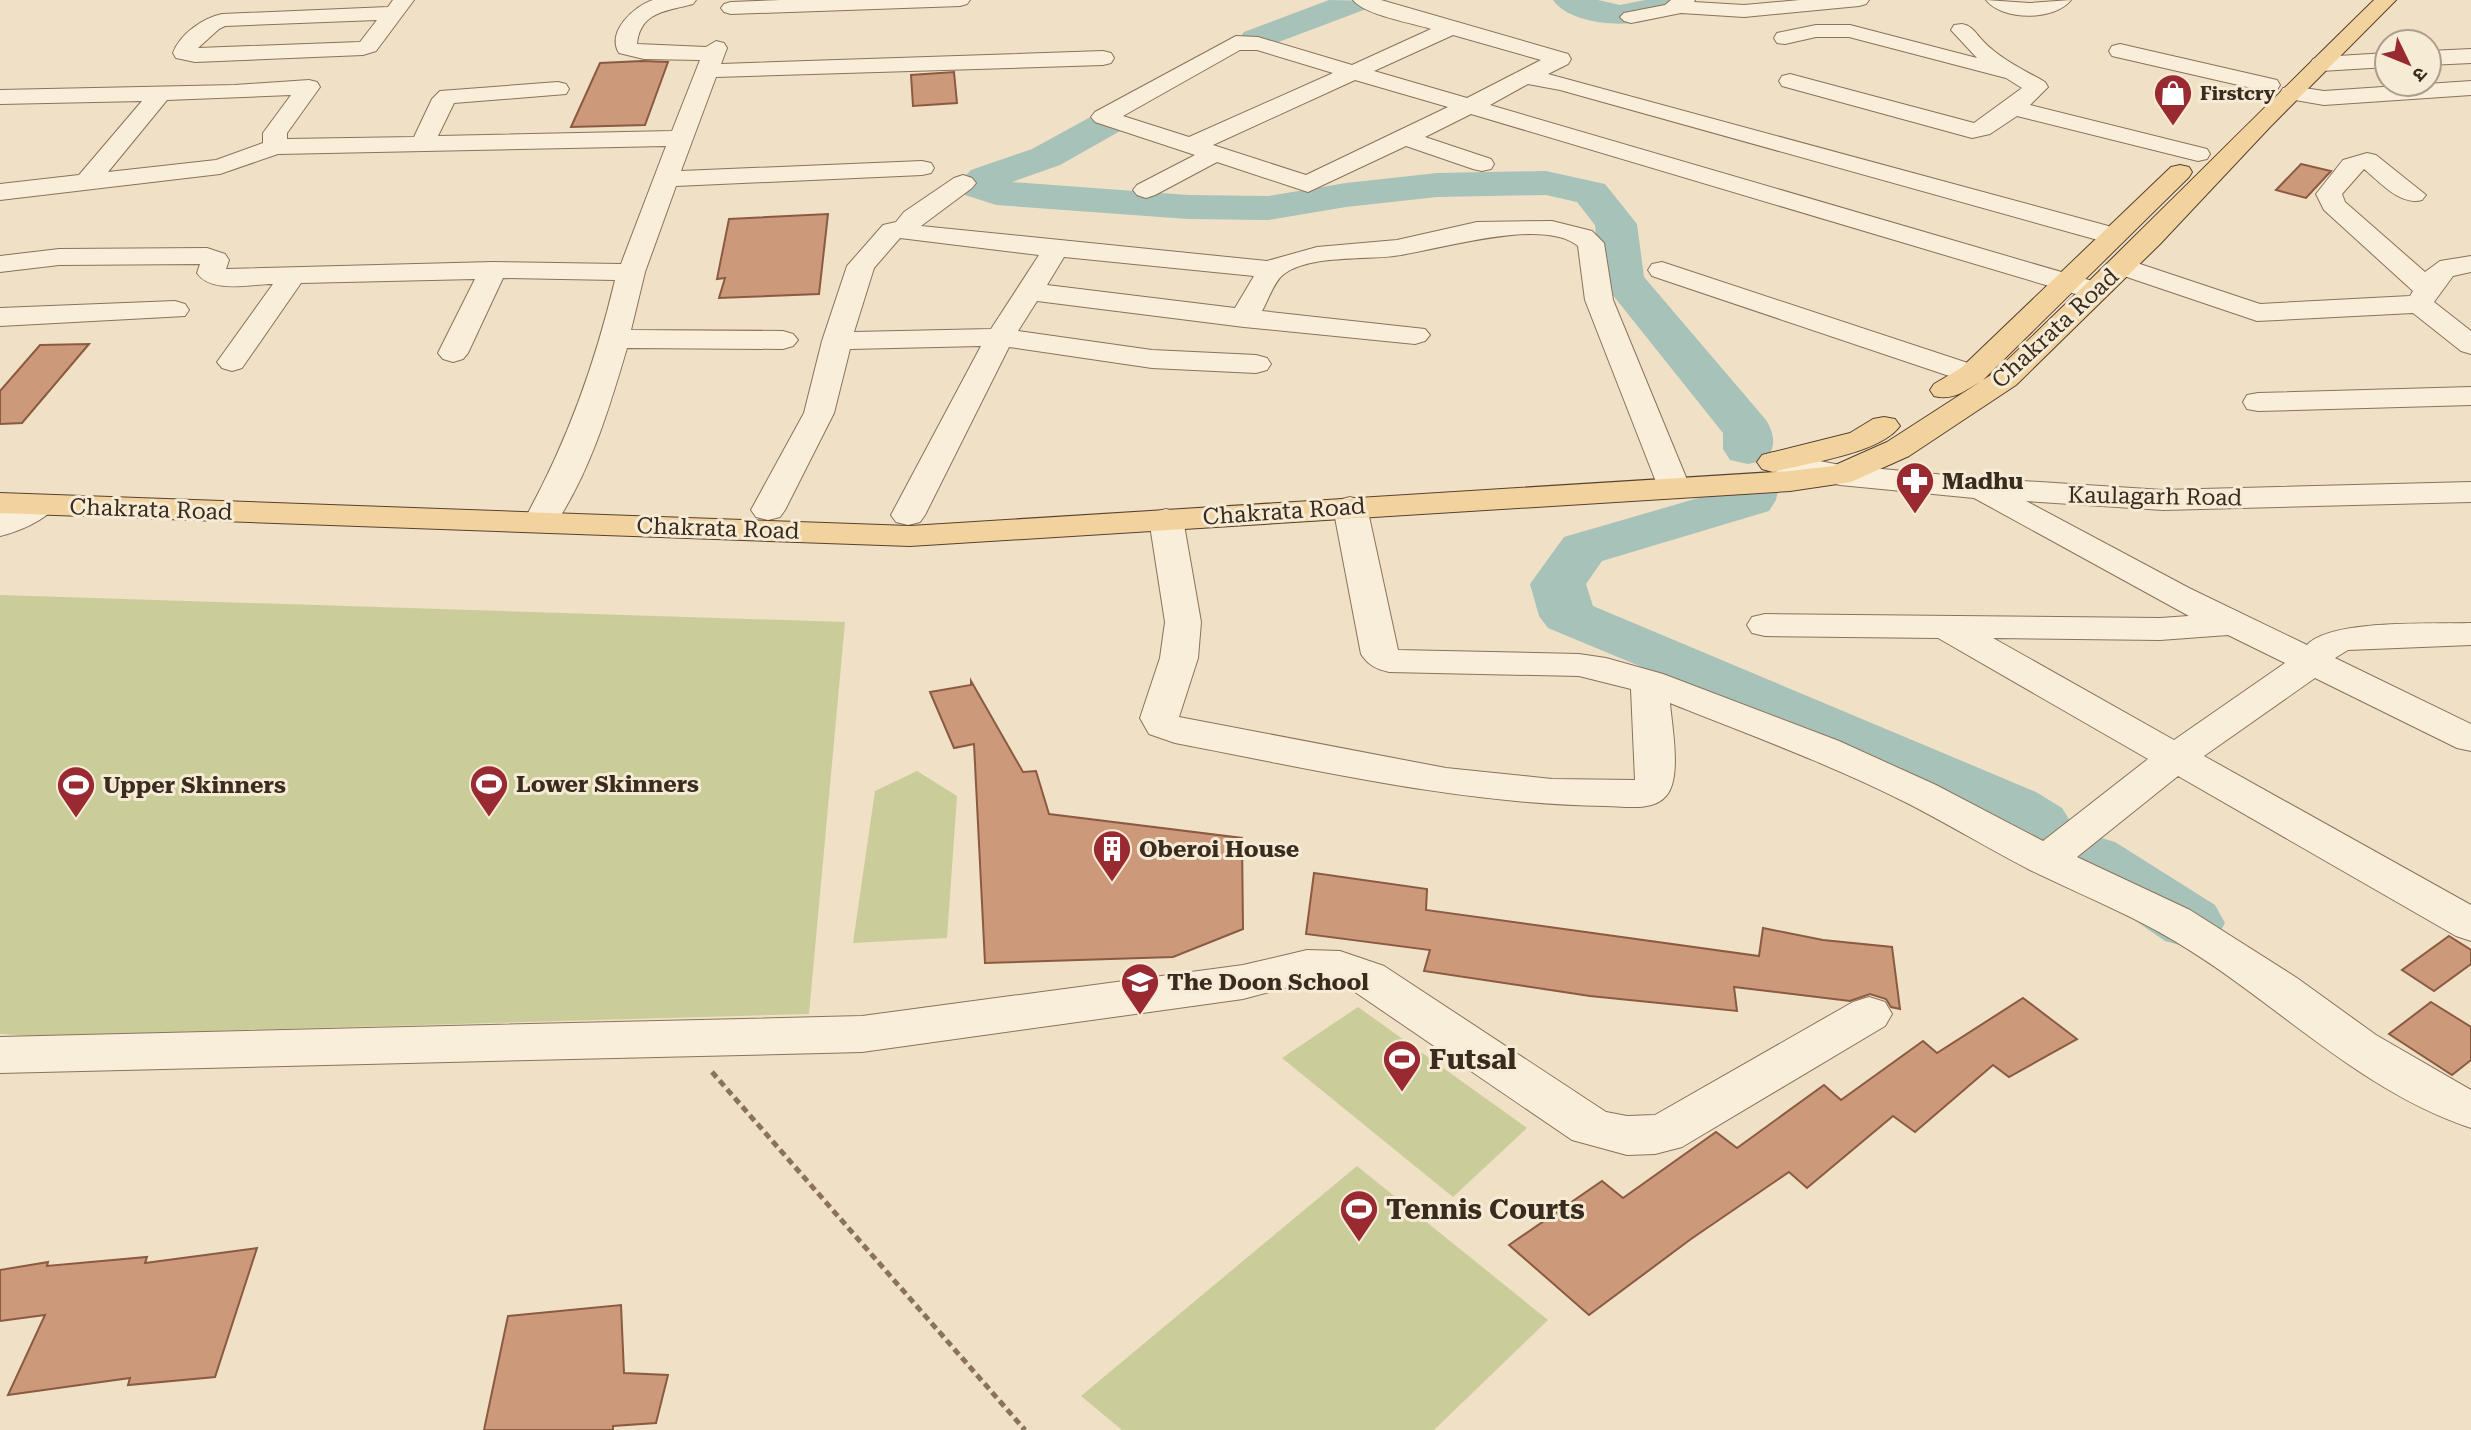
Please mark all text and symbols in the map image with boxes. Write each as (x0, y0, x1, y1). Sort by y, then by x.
north arrow (2373, 28, 2443, 98)
text: उ (2407, 62, 2432, 87)
shop icon: Firstcry (2152, 72, 2194, 127)
place label: Firstcry (2200, 82, 2276, 105)
street label: Chakrata Road (1986, 263, 2124, 394)
pharmacy icon: Madhu (1894, 460, 1936, 515)
place label: Madhu (1942, 468, 2023, 495)
street label: Kaulagarh Road (2068, 481, 2243, 512)
street label: Chakrata Road (1202, 492, 1367, 531)
street label: Chakrata Road (69, 493, 233, 526)
street label: Chakrata Road (636, 512, 800, 545)
sports icon: Lower Skinners (468, 763, 510, 818)
sports icon: Upper Skinners (55, 764, 97, 819)
place label: Lower Skinners (516, 771, 699, 798)
place label: Upper Skinners (103, 772, 286, 799)
building icon: Oberoi House (1091, 828, 1133, 883)
place label: Oberoi House (1139, 836, 1299, 863)
school or university icon: The Doon School (1119, 961, 1161, 1016)
place label: The Doon School (1167, 969, 1369, 996)
sports icon: Futsal (1381, 1038, 1423, 1093)
place label: Futsal (1429, 1043, 1517, 1076)
sports icon: Tennis Courts (1338, 1188, 1380, 1243)
place label: Tennis Courts (1386, 1193, 1585, 1226)

